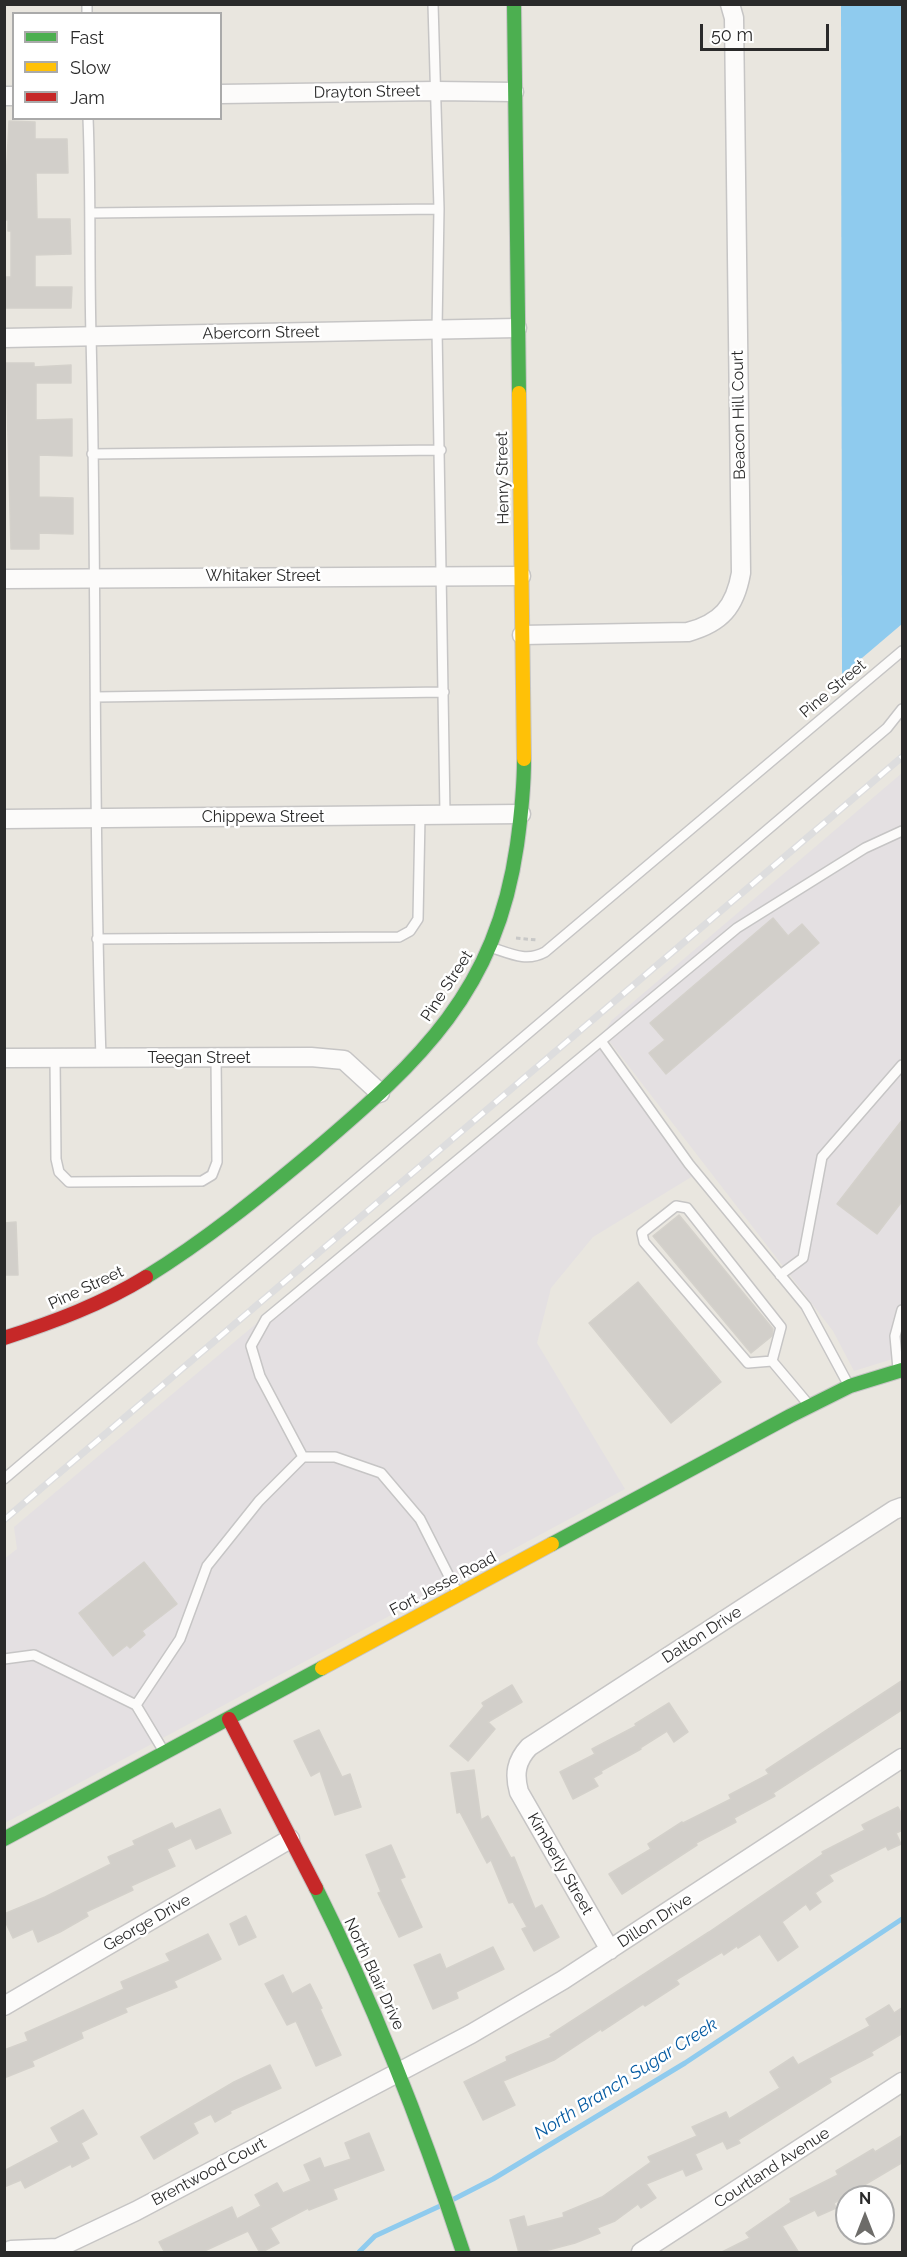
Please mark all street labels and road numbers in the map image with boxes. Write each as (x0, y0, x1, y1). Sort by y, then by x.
street label: Drayton Street (314, 81, 420, 103)
street label: Abercorn Street (202, 322, 320, 344)
street label: Beacon Hill Court (728, 350, 750, 480)
street label: Henry Street (493, 431, 513, 525)
street label: Whitaker Street (205, 566, 321, 586)
street label: Pine Street (796, 656, 870, 722)
street label: Chippewa Street (202, 807, 324, 827)
street label: Pine Street (417, 947, 477, 1025)
street label: Teegan Street (147, 1048, 251, 1068)
street label: Pine Street (45, 1262, 127, 1314)
street label: Fort Jesse Road (387, 1548, 499, 1620)
street label: Dalton Drive (659, 1602, 745, 1668)
street label: Kimberly Street (523, 1810, 597, 1918)
street label: George Drive (100, 1890, 194, 1956)
street label: Dillon Drive (614, 1890, 696, 1952)
street label: North Blair Drive (340, 1915, 408, 2033)
street label: Courtland Avenue (711, 2124, 833, 2212)
street label: Brentwood Court (149, 2134, 269, 2210)

